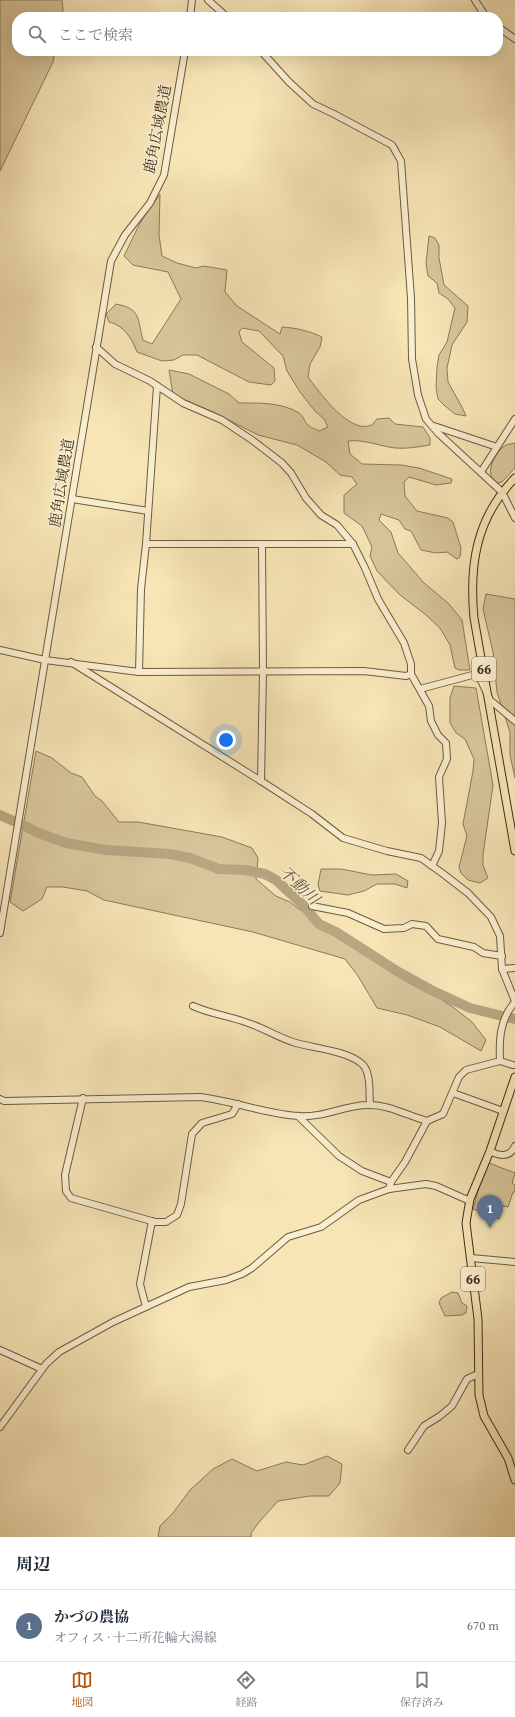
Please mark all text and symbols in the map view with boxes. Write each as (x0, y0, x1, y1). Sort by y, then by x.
search box (12, 12, 503, 56)
icon: search (26, 23, 48, 45)
text: ここで検索 (58, 24, 133, 45)
street label: 鹿角広域農道 (138, 83, 176, 175)
street label: 鹿角広域農道 (44, 437, 78, 529)
road number: 66 (472, 657, 496, 681)
your location (216, 730, 236, 750)
water label: 不動川 (274, 860, 327, 912)
pin: 1 (477, 1195, 503, 1228)
road number: 66 (461, 1267, 485, 1291)
text: 周辺 (16, 1551, 50, 1576)
text: かづの農協 (54, 1606, 129, 1627)
text: 1 (26, 1616, 32, 1635)
text: 670 m (467, 1616, 499, 1635)
text: オフィス · 十二所花輪大湯線 (54, 1628, 216, 1647)
tab: 地図 (71, 1669, 93, 1710)
tab: 経路 (235, 1669, 257, 1710)
tab: 保存済み (400, 1669, 444, 1710)

